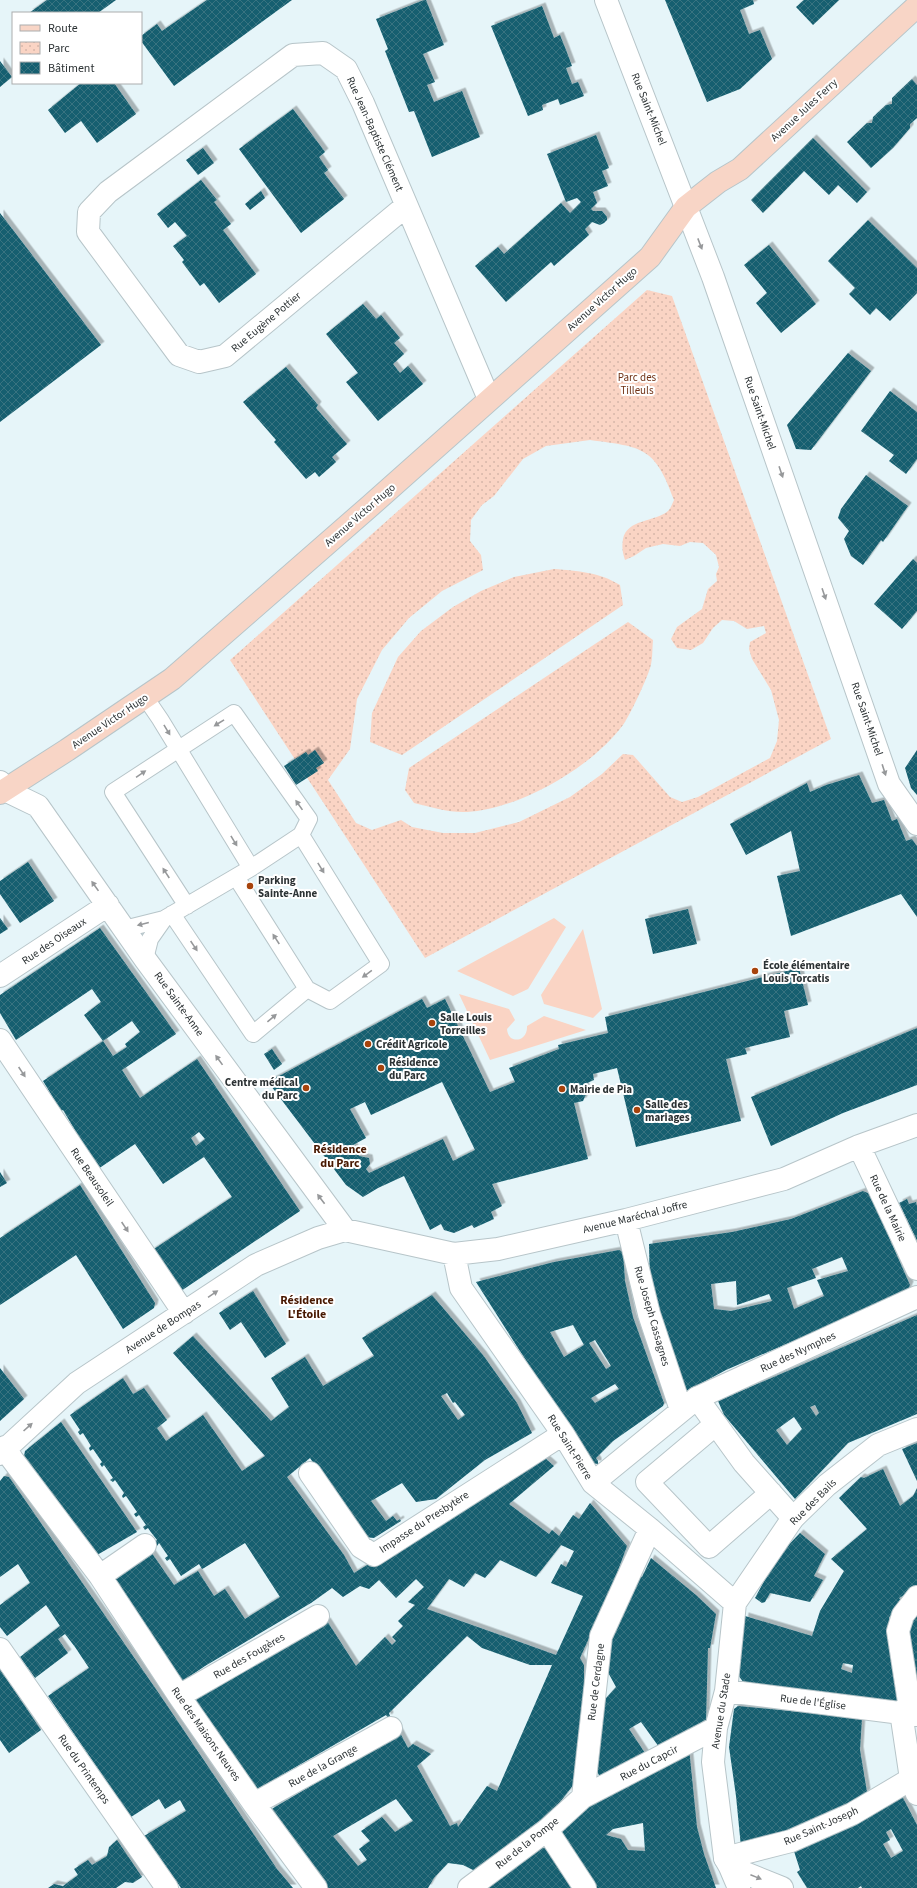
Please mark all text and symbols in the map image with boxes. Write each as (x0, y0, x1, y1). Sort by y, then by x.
legend (12, 12, 142, 84)
text: Route (48, 20, 78, 37)
text: Parc (48, 40, 70, 57)
text: Bâtiment (48, 60, 94, 77)
street label: Rue Saint-Michel (628, 71, 670, 148)
street label: Rue Jean-Baptiste Clément (343, 74, 407, 194)
street label: Avenue Jules Ferry (767, 75, 841, 145)
one-way arrow (698, 238, 704, 250)
street label: Avenue Victor Hugo (564, 263, 640, 334)
street label: Rue Eugène Pottier (228, 288, 304, 356)
park label: Parc des Tilleuls (618, 370, 657, 398)
street label: Rue Saint-Michel (740, 374, 780, 452)
one-way arrow (778, 466, 784, 478)
street label: Avenue Victor Hugo (321, 480, 399, 550)
one-way arrow (821, 589, 827, 601)
street label: Rue Saint-Michel (847, 680, 887, 758)
street label: Avenue Victor Hugo (69, 690, 151, 752)
one-way arrow (213, 719, 225, 726)
one-way arrow (163, 724, 170, 735)
one-way arrow (881, 765, 887, 777)
one-way arrow (135, 770, 147, 777)
one-way arrow (295, 800, 303, 810)
one-way arrow (230, 836, 238, 846)
one-way arrow (318, 862, 325, 874)
one-way arrow (162, 868, 170, 878)
place label: Parking Sainte-Anne (258, 873, 318, 901)
one-way arrow (91, 881, 99, 892)
marker: Parking Sainte-Anne (245, 881, 255, 891)
street label: Rue des Oiseaux (19, 914, 89, 968)
one-way arrow (137, 922, 149, 928)
one-way arrow (272, 933, 279, 945)
one-way arrow (190, 941, 198, 951)
place label: École élémentaire Louis Torcatis (763, 958, 850, 986)
marker: École élémentaire Louis Torcatis (750, 966, 760, 976)
street label: Rue Sainte-Anne (151, 969, 208, 1040)
one-way arrow (362, 970, 372, 978)
place label: Salle Louis Torreilles (440, 1010, 492, 1038)
one-way arrow (267, 1014, 278, 1023)
marker: Salle Louis Torreilles (427, 1018, 437, 1028)
place label: Crédit Agricole (376, 1037, 448, 1052)
marker: Crédit Agricole (363, 1039, 373, 1049)
one-way arrow (215, 1055, 224, 1066)
place label: Résidence du Parc (389, 1055, 438, 1083)
marker: Résidence du Parc (376, 1063, 386, 1073)
one-way arrow (18, 1067, 26, 1077)
place label: Centre médical du Parc (225, 1075, 299, 1103)
place label: Mairie de Pia (570, 1082, 632, 1097)
marker: Centre médical du Parc (301, 1083, 311, 1093)
marker: Mairie de Pia (557, 1084, 567, 1094)
place label: Salle des mariages (645, 1097, 690, 1125)
marker: Salle des mariages (632, 1105, 642, 1115)
district label: Résidence du Parc (313, 1141, 367, 1172)
street label: Rue Beausoleil (67, 1145, 117, 1209)
street label: Rue de la Mairie (866, 1172, 910, 1244)
one-way arrow (317, 1194, 325, 1204)
street label: Avenue Maréchal Joffre (581, 1197, 689, 1237)
one-way arrow (122, 1221, 129, 1232)
street label: Rue Joseph Cassagnes (631, 1264, 674, 1368)
one-way arrow (208, 1290, 218, 1298)
district label: Résidence L'Étoile (280, 1292, 334, 1323)
street label: Avenue de Bompas (122, 1297, 204, 1357)
street label: Rue des Nymphes (758, 1328, 839, 1376)
street label: Rue Saint-Pierre (544, 1412, 596, 1483)
one-way arrow (23, 1422, 33, 1431)
street label: Rue des Bails (786, 1475, 840, 1529)
street label: Impasse du Presbytère (376, 1487, 472, 1557)
street label: Rue des Fougères (211, 1629, 288, 1683)
street label: Rue de Cerdagne (584, 1642, 608, 1722)
street label: Avenue du Stade (708, 1671, 734, 1750)
street label: Rue des Maisons Neuves (168, 1684, 244, 1784)
street label: Rue de l'Église (779, 1691, 847, 1714)
street label: Rue du Printemps (54, 1731, 114, 1807)
street label: Rue de la Grange (286, 1741, 361, 1791)
street label: Rue du Capcir (617, 1741, 681, 1785)
street label: Rue Saint-Joseph (781, 1803, 861, 1849)
street label: Rue de la Pompe (492, 1813, 562, 1873)
one-way arrow (751, 1874, 762, 1880)

